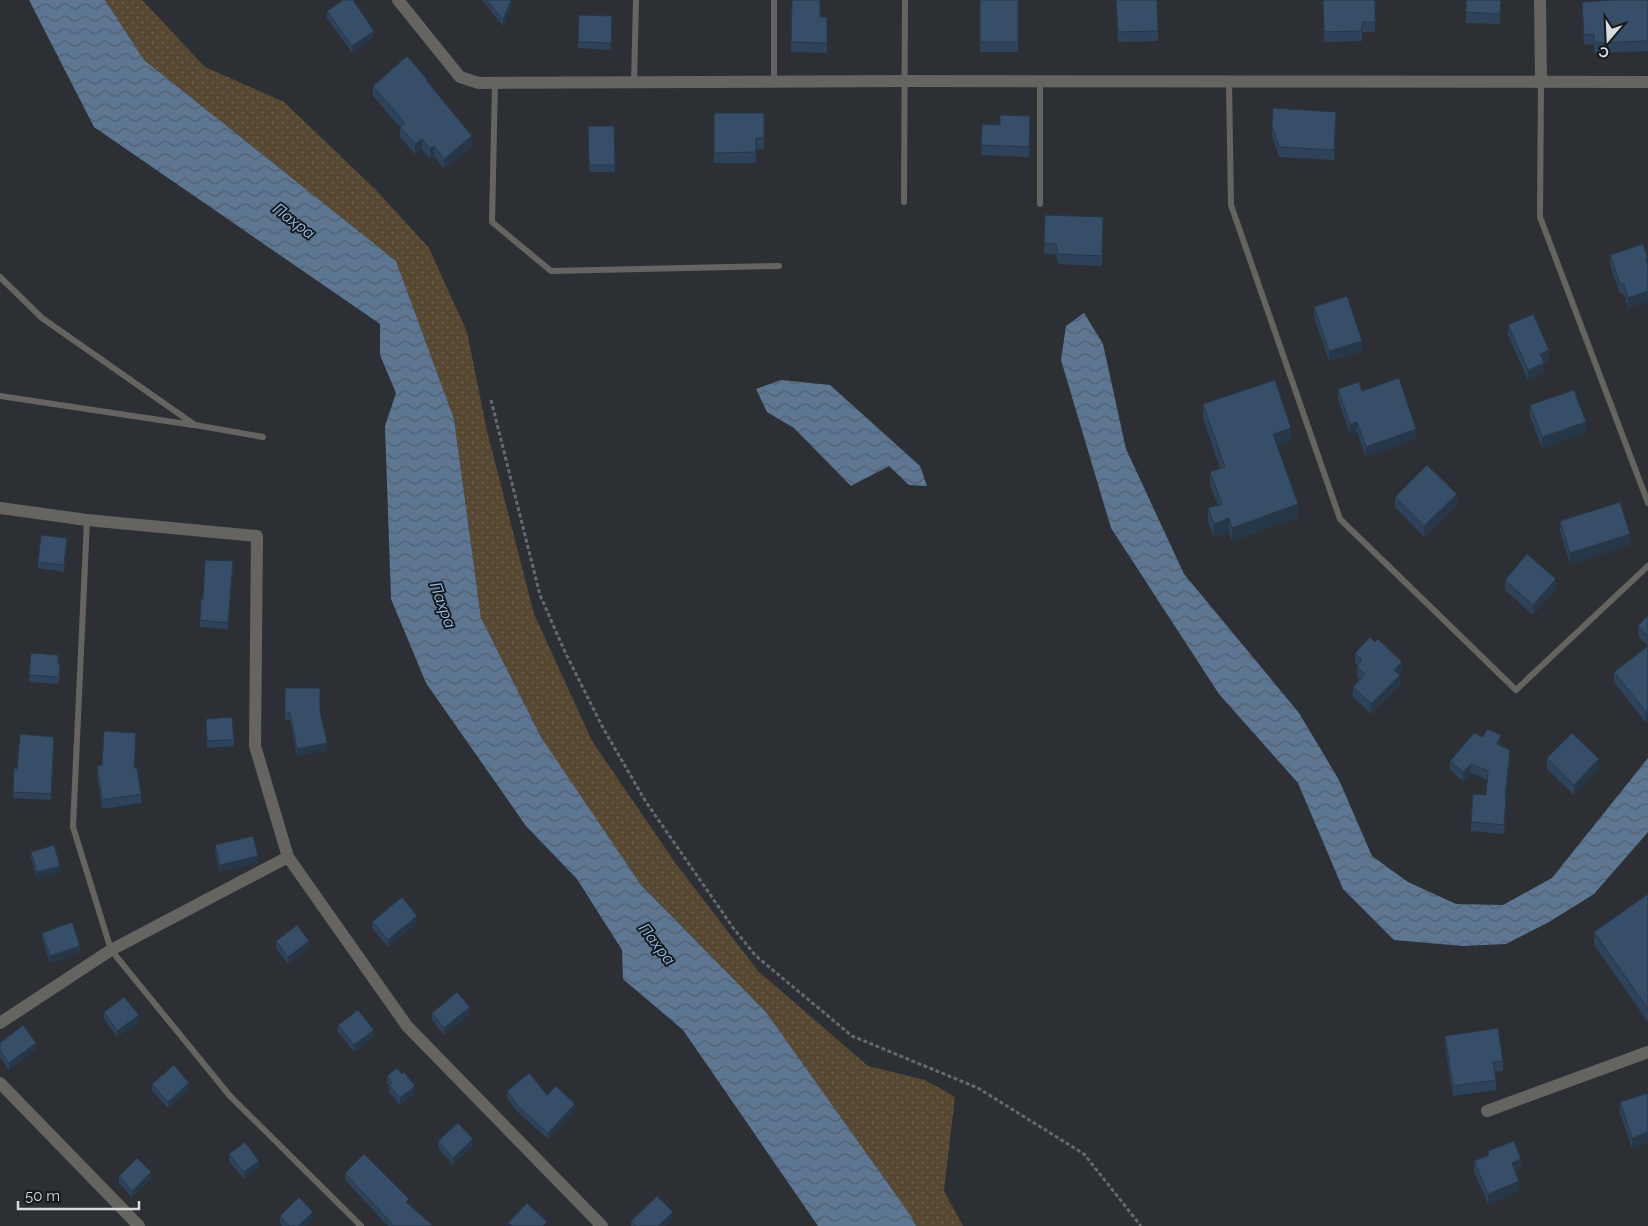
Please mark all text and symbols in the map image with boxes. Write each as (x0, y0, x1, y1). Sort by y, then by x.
north arrow (1583, 15, 1633, 65)
text: С (1596, 43, 1611, 61)
water label: Пахра (269, 199, 319, 243)
water label: Пахра (426, 579, 460, 631)
water label: Пахра (635, 919, 679, 969)
scale bar (18, 1178, 139, 1210)
text: 50 m (25, 1187, 60, 1205)

